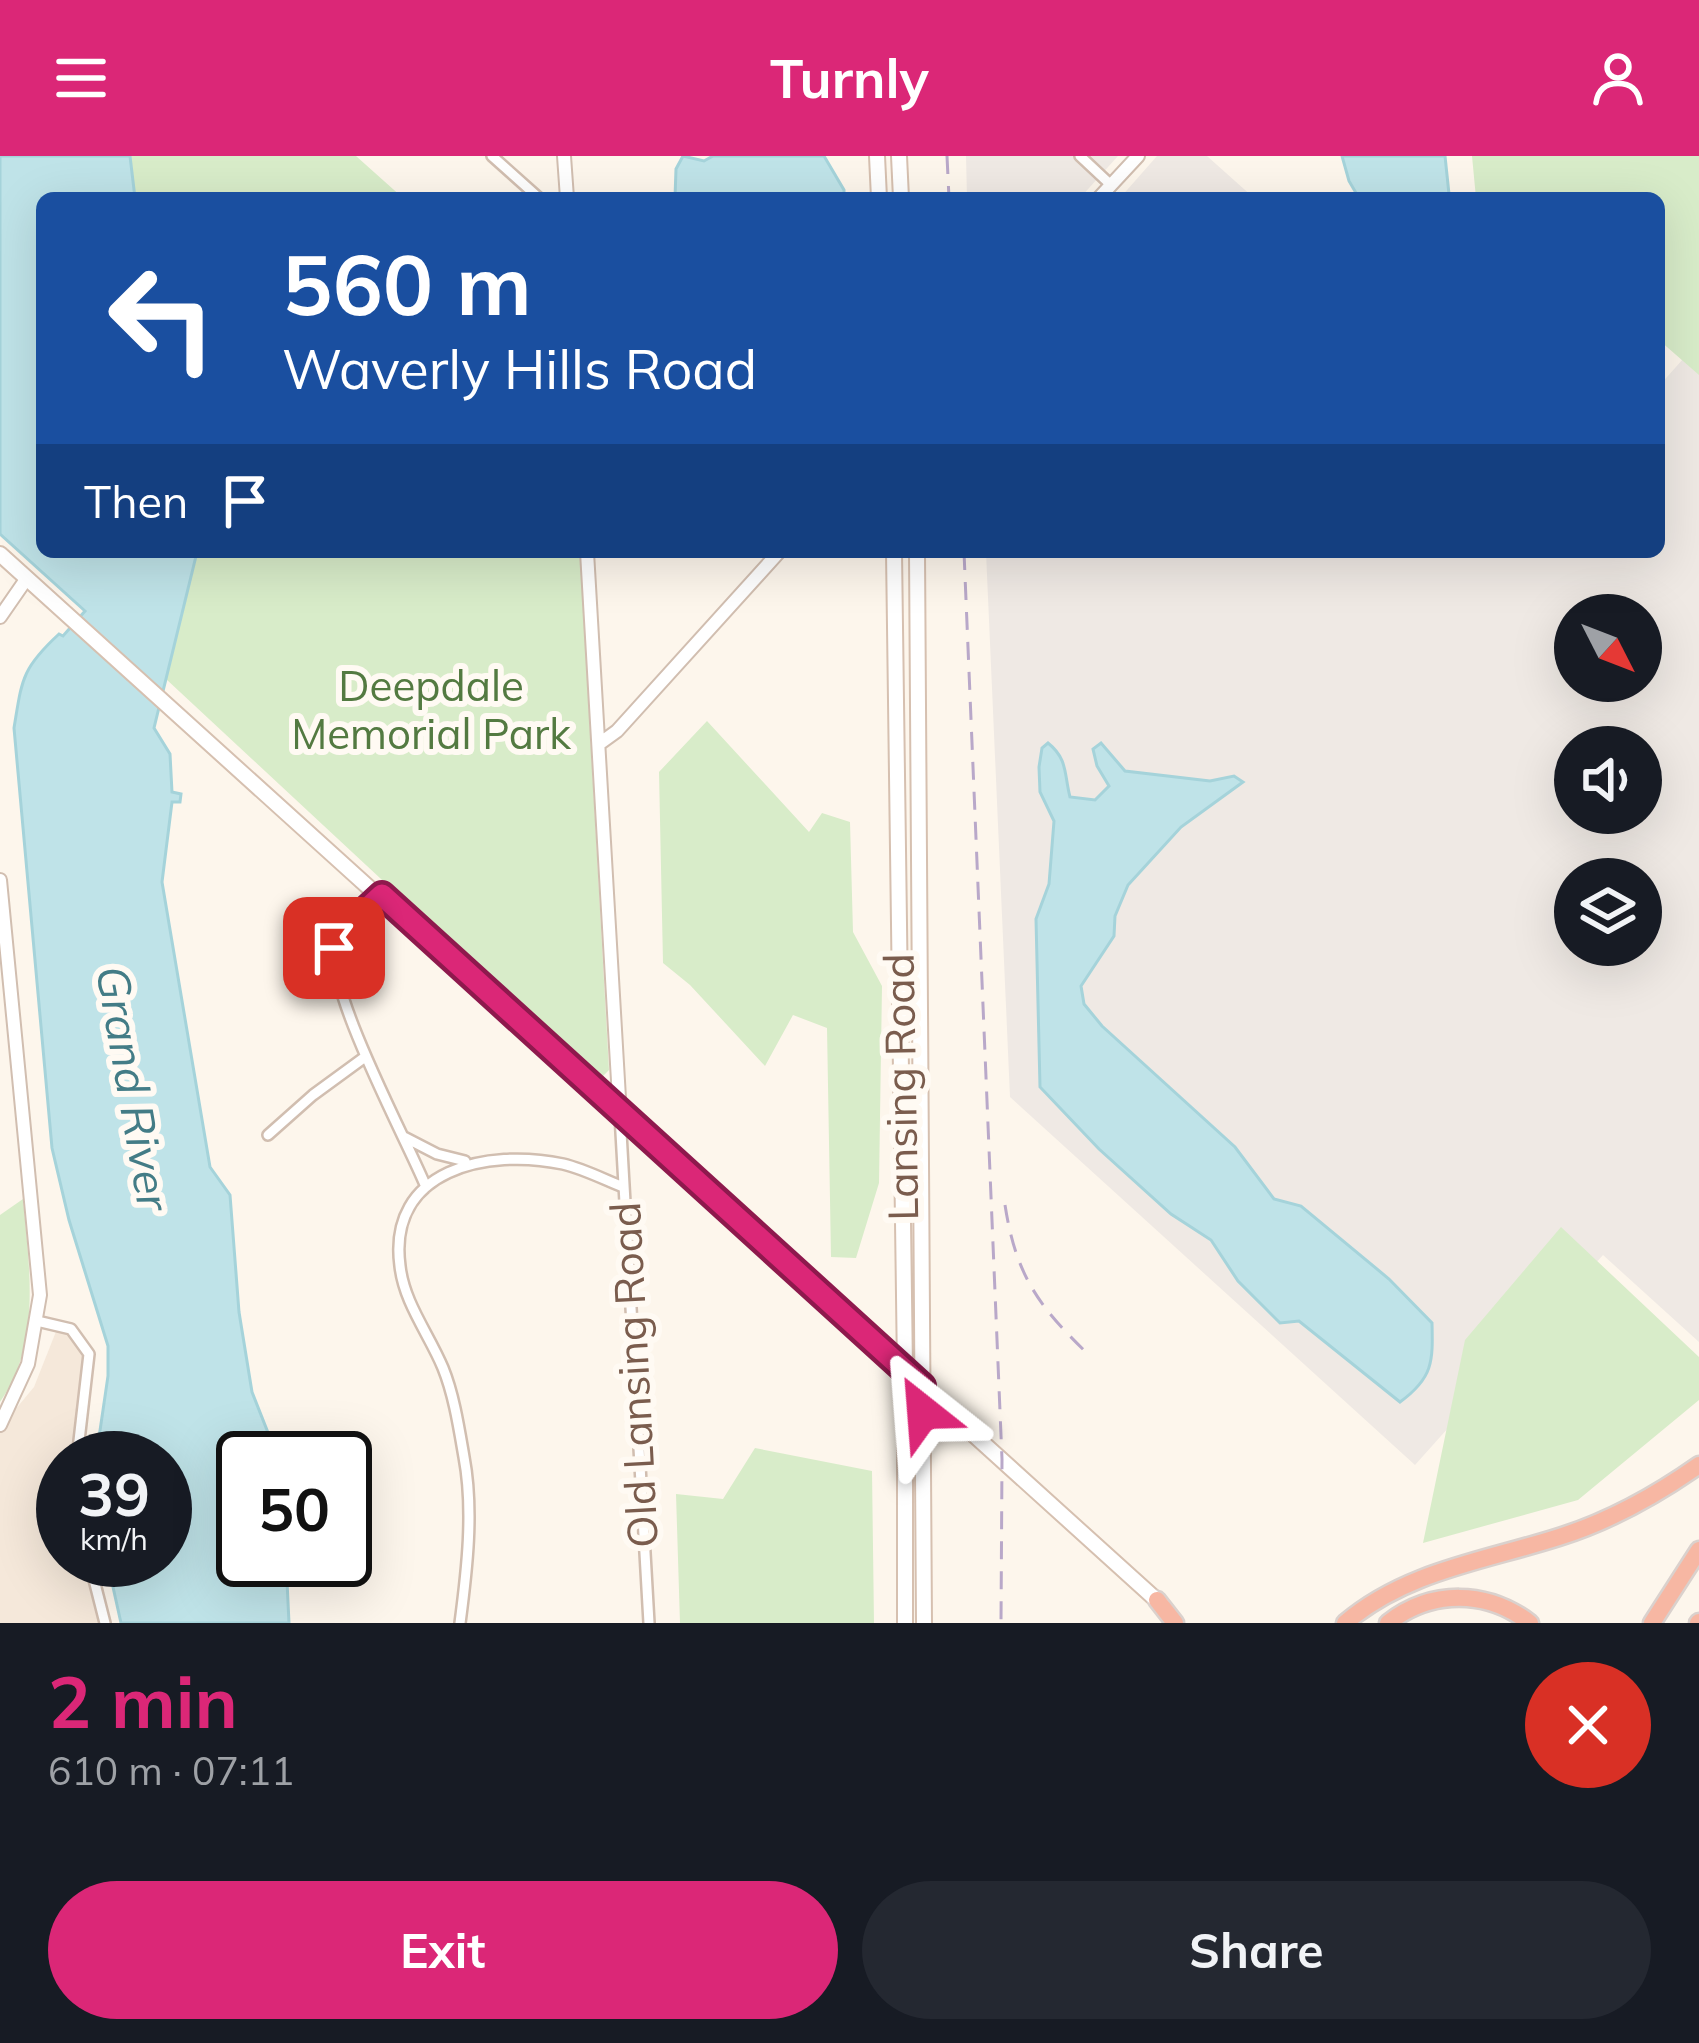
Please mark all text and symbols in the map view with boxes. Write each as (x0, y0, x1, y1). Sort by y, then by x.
text: Turnly (770, 44, 929, 112)
icon: menu (48, 45, 114, 111)
icon: person (1585, 45, 1651, 111)
text: 560 m (282, 231, 532, 336)
icon: left (84, 240, 240, 396)
text: Waverly Hills Road (282, 335, 757, 403)
icon: arrive (212, 468, 278, 534)
text: Then (84, 473, 188, 529)
north arrow (1554, 594, 1662, 702)
map controls (1554, 594, 1662, 966)
park label: Deepdale Memorial Park (291, 659, 571, 760)
button: sound (1554, 726, 1662, 834)
button: layers (1554, 858, 1662, 966)
pin (283, 897, 385, 999)
icon: arrive (301, 915, 367, 981)
street label: Lansing Road (872, 953, 929, 1221)
water label: Grand River (85, 961, 183, 1216)
street label: Old Lansing Road (598, 1201, 669, 1549)
position arrow (860, 1349, 986, 1475)
speed limit sign: 50 (216, 1431, 372, 1587)
text: 39 (78, 1456, 150, 1531)
text: km/h (80, 1520, 148, 1558)
text: 2 min (48, 1656, 238, 1746)
button: close (1525, 1662, 1651, 1788)
text: 610 m · 07:11 (48, 1746, 294, 1795)
button: Exit (48, 1881, 838, 2019)
button: Share (862, 1881, 1651, 2019)

